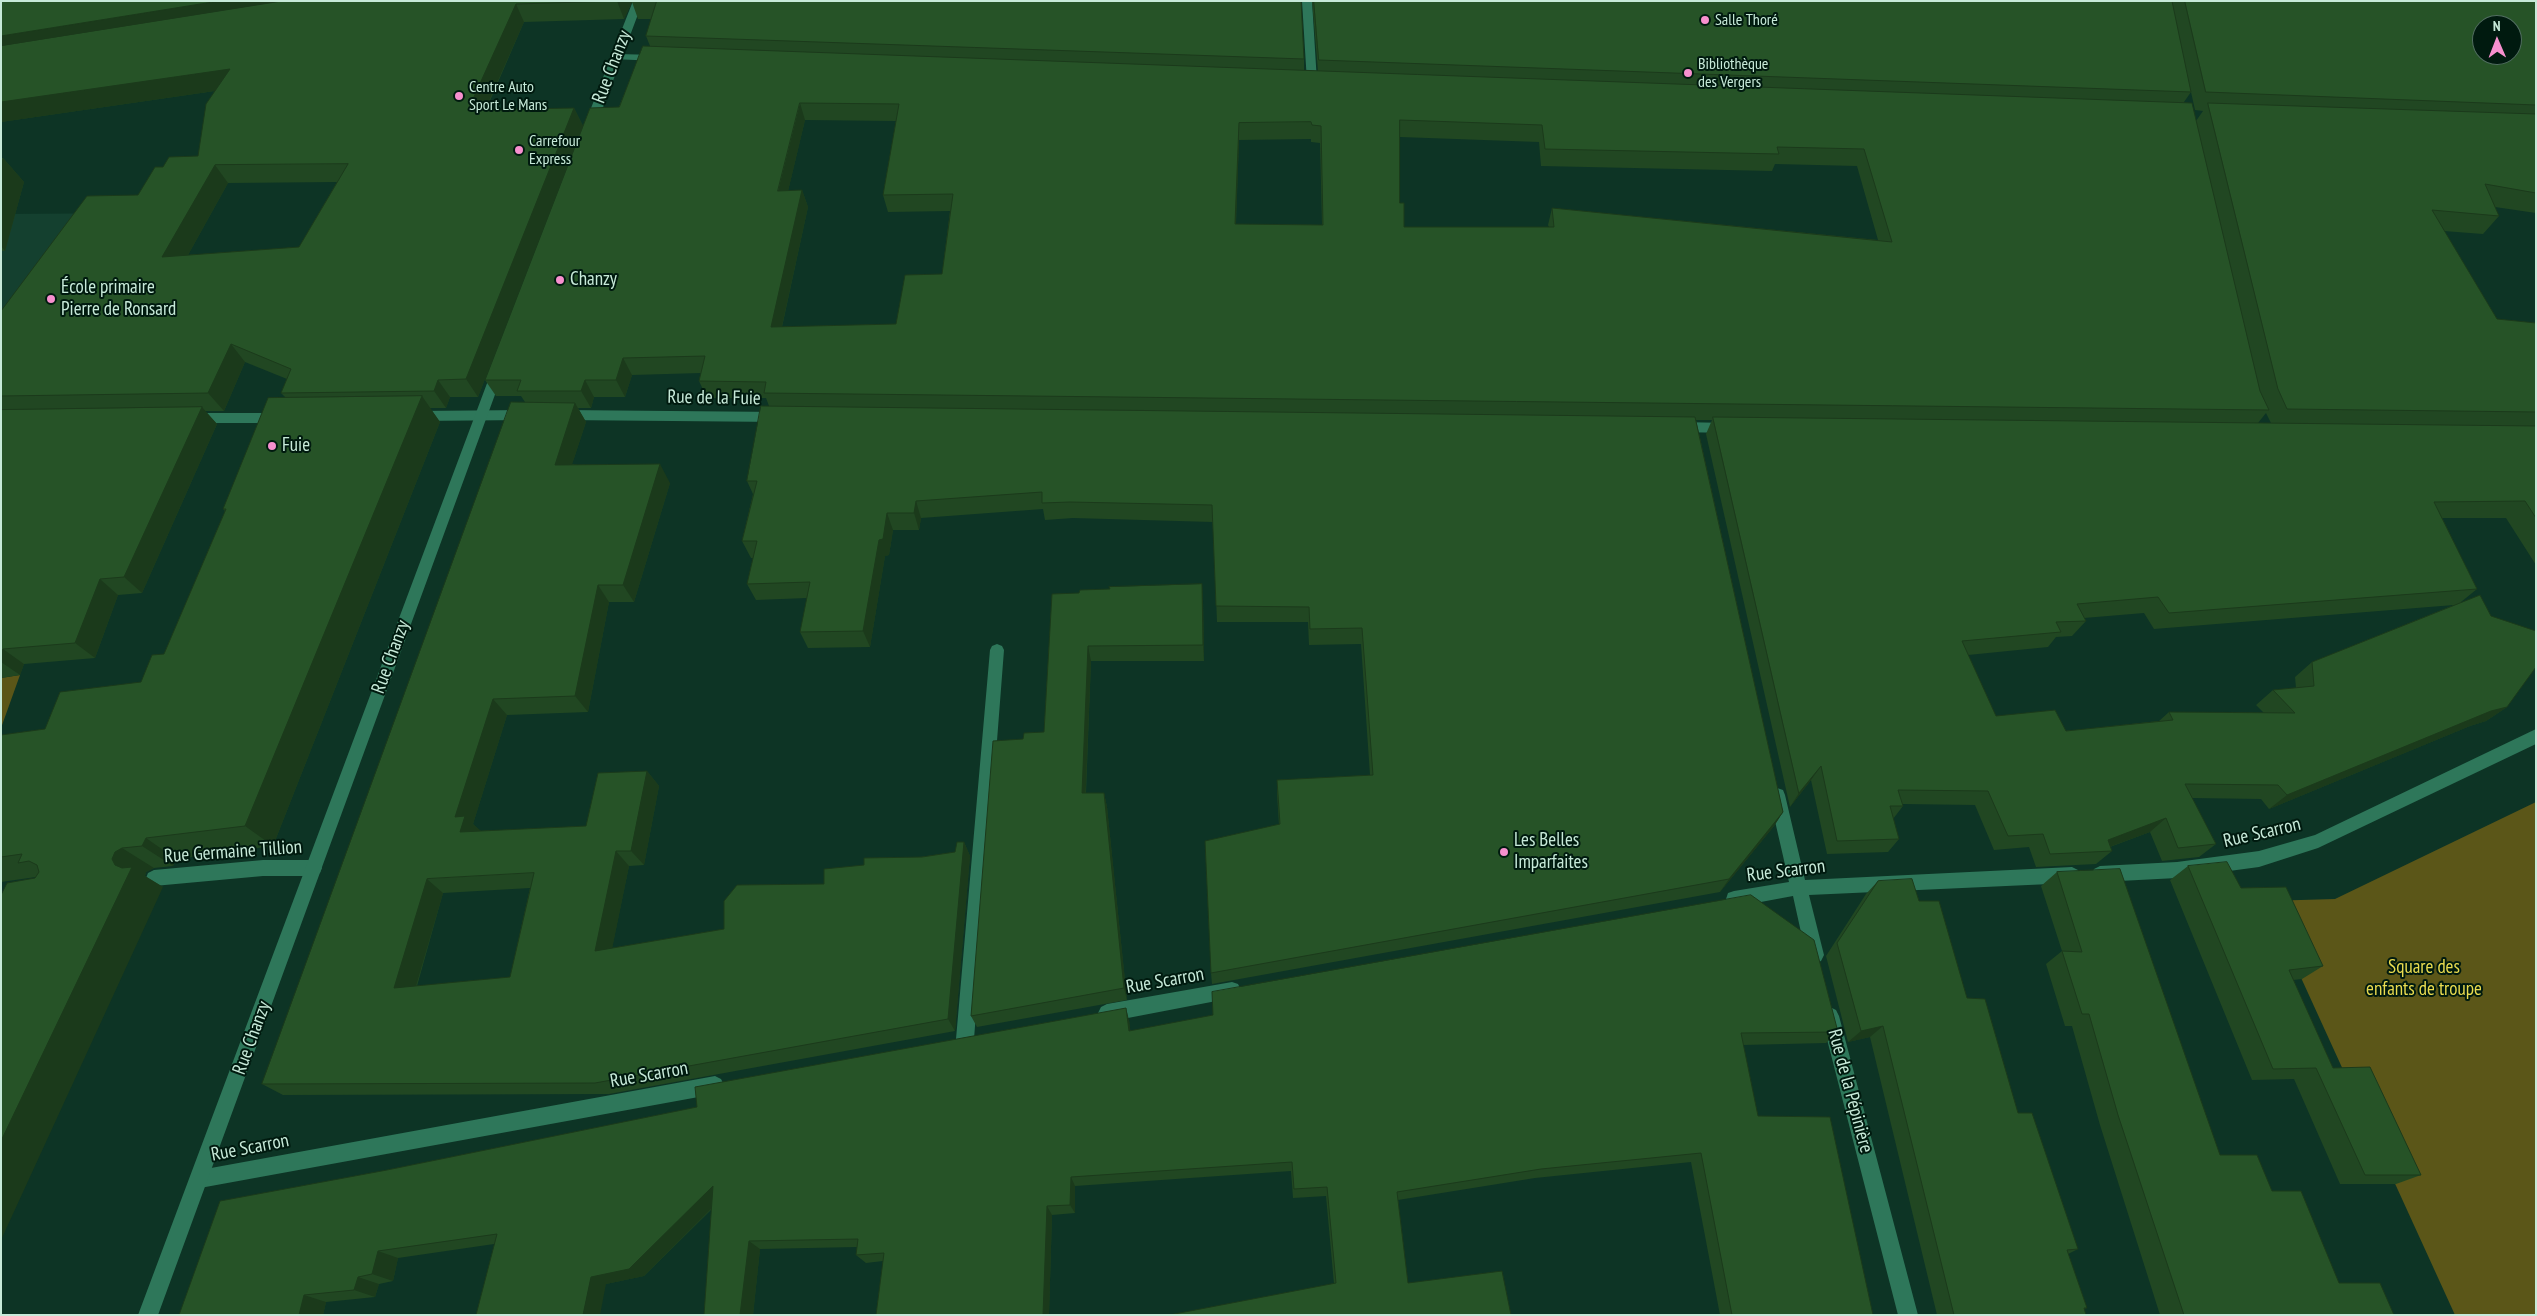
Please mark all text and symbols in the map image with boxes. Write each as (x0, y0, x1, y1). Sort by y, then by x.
place label: Salle Thoré (1715, 10, 1778, 30)
marker: Salle Thoré (1699, 14, 1711, 26)
north arrow (2472, 15, 2522, 65)
text: N (2493, 17, 2501, 35)
street label: Rue Chanzy (588, 27, 636, 107)
place label: Bibliothèque des Vergers (1698, 54, 1768, 92)
marker: Bibliothèque des Vergers (1682, 67, 1694, 79)
place label: Centre Auto Sport Le Mans (469, 77, 547, 115)
marker: Centre Auto Sport Le Mans (453, 90, 465, 102)
place label: Carrefour Express (529, 131, 580, 169)
marker: Carrefour Express (513, 144, 525, 156)
place label: Chanzy (570, 269, 617, 291)
marker: Chanzy (554, 274, 566, 286)
place label: École primaire Pierre de Ronsard (61, 277, 176, 321)
marker: École primaire Pierre de Ronsard (45, 293, 57, 305)
street label: Rue de la Fuie (667, 386, 761, 410)
place label: Fuie (282, 435, 310, 457)
marker: Fuie (266, 440, 278, 452)
street label: Rue Chanzy (367, 617, 415, 697)
street label: Rue Scarron (2221, 813, 2303, 853)
place label: Les Belles Imparfaites (1514, 830, 1588, 874)
street label: Rue Germaine Tillion (163, 836, 303, 868)
marker: Les Belles Imparfaites (1498, 846, 1510, 858)
street label: Rue Scarron (1746, 855, 1826, 887)
park label: Square des enfants de troupe (2366, 957, 2482, 1001)
street label: Rue Scarron (1124, 963, 1206, 999)
street label: Rue Chanzy (228, 998, 276, 1078)
street label: Rue de la Pépinière (1823, 1027, 1877, 1155)
street label: Rue Scarron (608, 1057, 690, 1093)
street label: Rue Scarron (209, 1129, 291, 1167)

